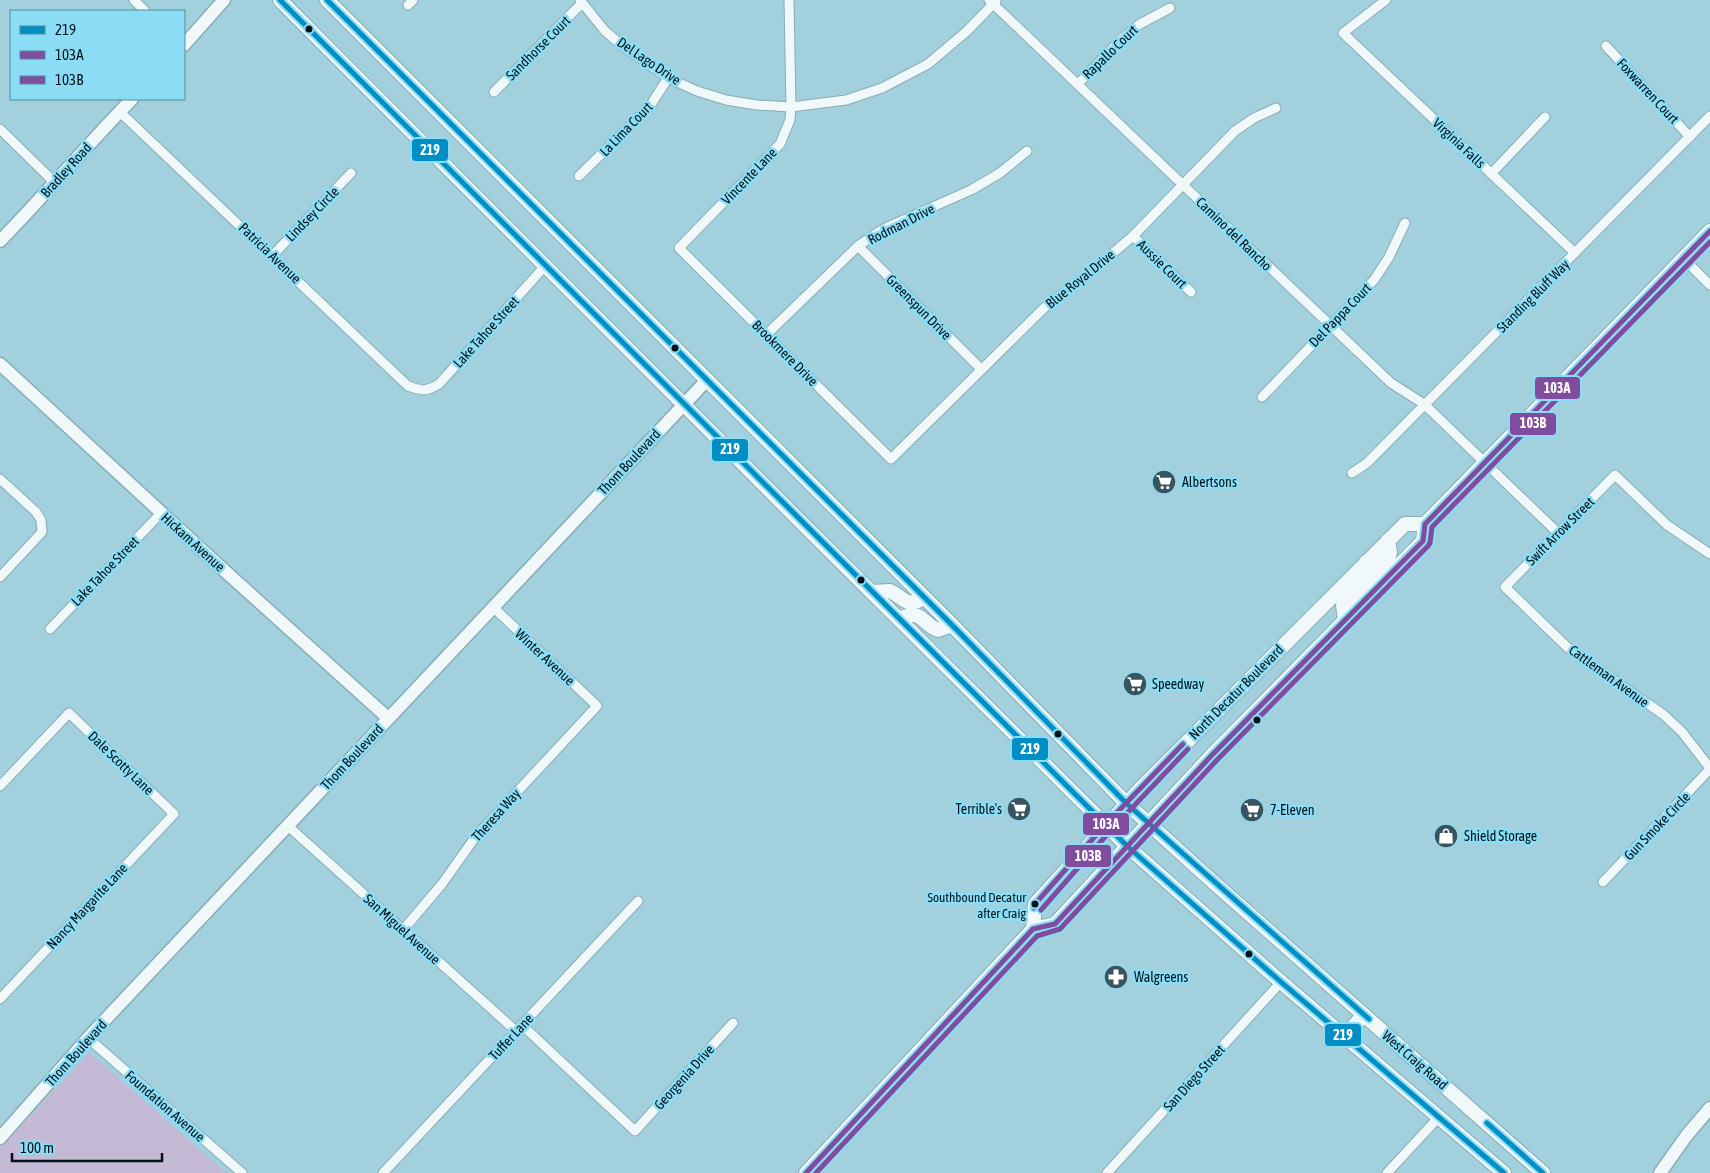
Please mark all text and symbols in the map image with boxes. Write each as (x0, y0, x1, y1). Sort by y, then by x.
legend (10, 10, 185, 100)
street label: Sandhorse Court (503, 13, 573, 83)
text: 219 (55, 21, 76, 38)
street label: Rapallo Court (1079, 22, 1141, 82)
unlabelled marker (304, 24, 314, 34)
street label: Del Lago Drive (614, 34, 684, 88)
text: 103A (55, 46, 84, 63)
street label: Foxwarren Court (1614, 55, 1682, 127)
text: 103B (55, 71, 83, 88)
street label: La Lima Court (596, 99, 656, 159)
street label: Virginia Falls (1430, 115, 1489, 171)
line badge: 219 (411, 138, 449, 162)
street label: Bradley Road (37, 139, 95, 201)
text: 219 (420, 142, 440, 158)
street label: Vincente Lane (718, 144, 780, 208)
street label: Lindsey Circle (282, 183, 342, 245)
street label: Camino del Rancho (1193, 194, 1275, 274)
street label: Rodman Drive (865, 200, 937, 248)
street label: Patricia Avenue (236, 219, 304, 287)
street label: Aussie Court (1134, 236, 1190, 292)
street label: Blue Royal Drive (1042, 246, 1118, 312)
street label: Standing Bluff Way (1493, 256, 1573, 336)
street label: Greenspun Drive (883, 271, 955, 343)
street label: Del Pappa Court (1306, 280, 1374, 350)
street label: Lake Tahoe Street (450, 293, 522, 371)
street label: Brookmere Drive (749, 317, 821, 389)
unlabelled marker (670, 343, 680, 353)
line badge: 103A (1534, 376, 1581, 400)
text: 103A (1544, 380, 1570, 396)
line badge: 103B (1509, 412, 1557, 436)
text: 103B (1520, 415, 1547, 431)
street label: Thom Boulevard (595, 426, 663, 498)
line badge: 219 (711, 438, 749, 462)
text: 219 (720, 441, 740, 457)
supermarket icon: Albertsons (1151, 469, 1177, 495)
place label: Albertsons (1182, 474, 1237, 490)
street label: Swift Arrow Street (1523, 494, 1597, 568)
street label: Hickam Avenue (158, 509, 228, 575)
street label: Lake Tahoe Street (68, 533, 142, 609)
unlabelled marker (856, 575, 866, 585)
street label: Winter Avenue (512, 625, 578, 689)
street label: North Decatur Boulevard (1185, 641, 1287, 743)
street label: Cattleman Avenue (1566, 642, 1652, 710)
supermarket icon: Speedway (1122, 671, 1148, 697)
place label: Speedway (1152, 676, 1204, 692)
unlabelled marker (1252, 715, 1262, 725)
street label: Thom Boulevard (318, 721, 386, 793)
street label: Dale Scotty Lane (85, 728, 157, 798)
unlabelled marker (1053, 729, 1063, 739)
line badge: 219 (1011, 737, 1049, 761)
text: 219 (1020, 741, 1040, 757)
street label: Theresa Way (468, 785, 524, 844)
street label: Gun Smoke Circle (1621, 789, 1693, 863)
supermarket icon: Terrible's (1006, 796, 1032, 822)
supermarket icon: 7-Eleven (1239, 797, 1265, 823)
place label: Terrible's (955, 801, 1002, 817)
place label: 7-Eleven (1270, 802, 1315, 818)
line badge: 103A (1082, 812, 1130, 836)
text: 103A (1093, 816, 1119, 832)
shop icon: Shield Storage (1433, 823, 1459, 849)
place label: Shield Storage (1464, 828, 1537, 844)
line badge: 103B (1064, 844, 1112, 868)
text: 103B (1075, 848, 1102, 864)
street label: Nancy Margarite Lane (43, 860, 131, 952)
place label: Southbound Decatur after Craig (927, 890, 1026, 921)
street label: San Miguel Avenue (361, 891, 443, 967)
marker: Southbound Decatur after Craig (1030, 899, 1040, 909)
unlabelled marker (1244, 949, 1254, 959)
pharmacy icon: Walgreens (1103, 964, 1129, 990)
place label: Walgreens (1134, 969, 1188, 985)
street label: Tuffer Lane (486, 1011, 536, 1063)
street label: Thom Boulevard (42, 1016, 110, 1090)
line badge: 219 (1324, 1023, 1362, 1047)
text: 219 (1333, 1027, 1353, 1043)
street label: West Craig Road (1379, 1027, 1451, 1093)
street label: Georgenia Drive (651, 1041, 717, 1113)
street label: San Diego Street (1160, 1042, 1228, 1114)
street label: Foundation Avenue (122, 1067, 208, 1145)
scale bar (12, 1130, 162, 1162)
text: 100 m (20, 1139, 54, 1156)

